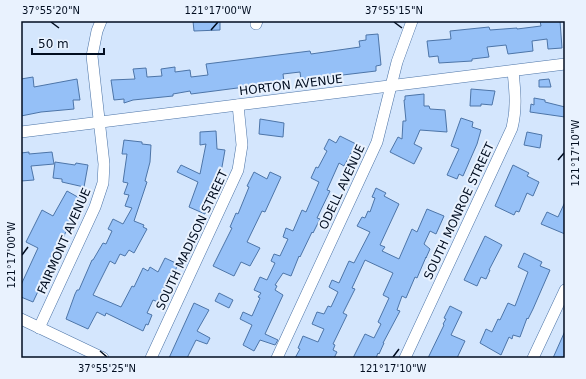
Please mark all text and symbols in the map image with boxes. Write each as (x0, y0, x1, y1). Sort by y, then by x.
text: 37°55'20"N (22, 5, 80, 16)
text: 121°17'00"W (185, 5, 251, 16)
text: 37°55'15"N (365, 5, 423, 16)
scale bar (32, 30, 104, 56)
text: 50 m (38, 37, 69, 51)
street label: HORTON AVENUE (238, 72, 344, 98)
text: 121°17'10"W (570, 120, 581, 186)
street label: SOUTH MONROE STREET (421, 140, 497, 282)
street label: ODELL AVENUE (316, 142, 368, 232)
street label: SOUTH MADISON STREET (153, 167, 231, 312)
street label: FAIRMONT AVENUE (34, 186, 94, 296)
text: 121°17'00"W (6, 222, 17, 288)
text: 37°55'25"N (78, 363, 136, 374)
text: 121°17'10"W (360, 363, 426, 374)

